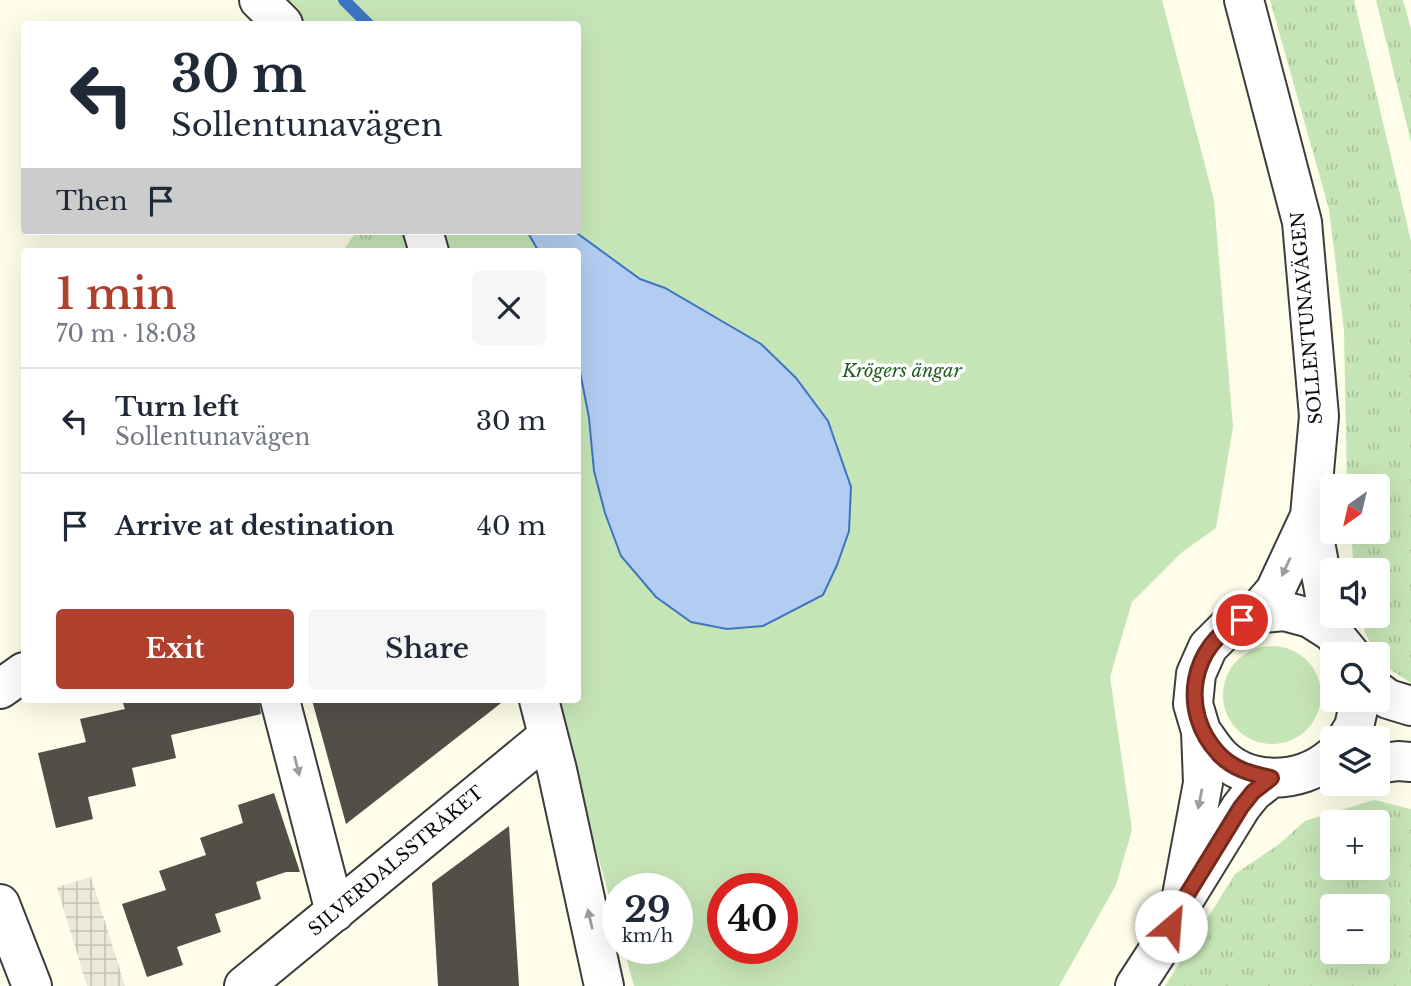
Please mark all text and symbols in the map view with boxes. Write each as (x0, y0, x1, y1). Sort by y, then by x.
text: 30 m (171, 44, 306, 105)
icon: left (56, 49, 147, 140)
text: Sollentunavägen (171, 105, 443, 145)
icon: arrive (142, 182, 180, 220)
text: Then (56, 185, 128, 217)
street label: SOLLENTUNAVÄGEN (1286, 211, 1327, 425)
text: 1 min (56, 268, 177, 320)
button: close (472, 271, 546, 345)
text: 70 m · 18:03 (56, 320, 196, 348)
park label: Krögers ängar (841, 360, 962, 382)
text: Turn left (115, 391, 239, 423)
icon: left (56, 402, 94, 440)
text: 30 m (476, 405, 546, 437)
text: Sollentunavägen (115, 423, 310, 451)
north arrow (1320, 474, 1390, 544)
map controls (1320, 474, 1390, 964)
icon: arrive (56, 507, 94, 545)
text: Arrive at destination (115, 510, 395, 542)
text: 40 m (477, 510, 546, 542)
one-way arrow (1280, 557, 1292, 577)
button: sound (1320, 558, 1390, 628)
pin (1212, 590, 1272, 650)
icon: arrive (1223, 601, 1261, 639)
button: Exit (56, 609, 294, 689)
button: Share (308, 609, 546, 689)
button: search (1320, 642, 1390, 712)
button: layers (1320, 726, 1390, 796)
one-way arrow (292, 755, 303, 777)
street label: SILVERDALSSTRÅKET (303, 780, 488, 941)
one-way arrow (1194, 788, 1205, 810)
button: + (1320, 810, 1390, 880)
speed limit sign: 40 (707, 873, 798, 964)
text: 29 (624, 888, 671, 931)
position arrow (1134, 889, 1208, 963)
button: − (1320, 894, 1390, 964)
one-way arrow (584, 908, 595, 930)
text: km/h (622, 925, 673, 947)

